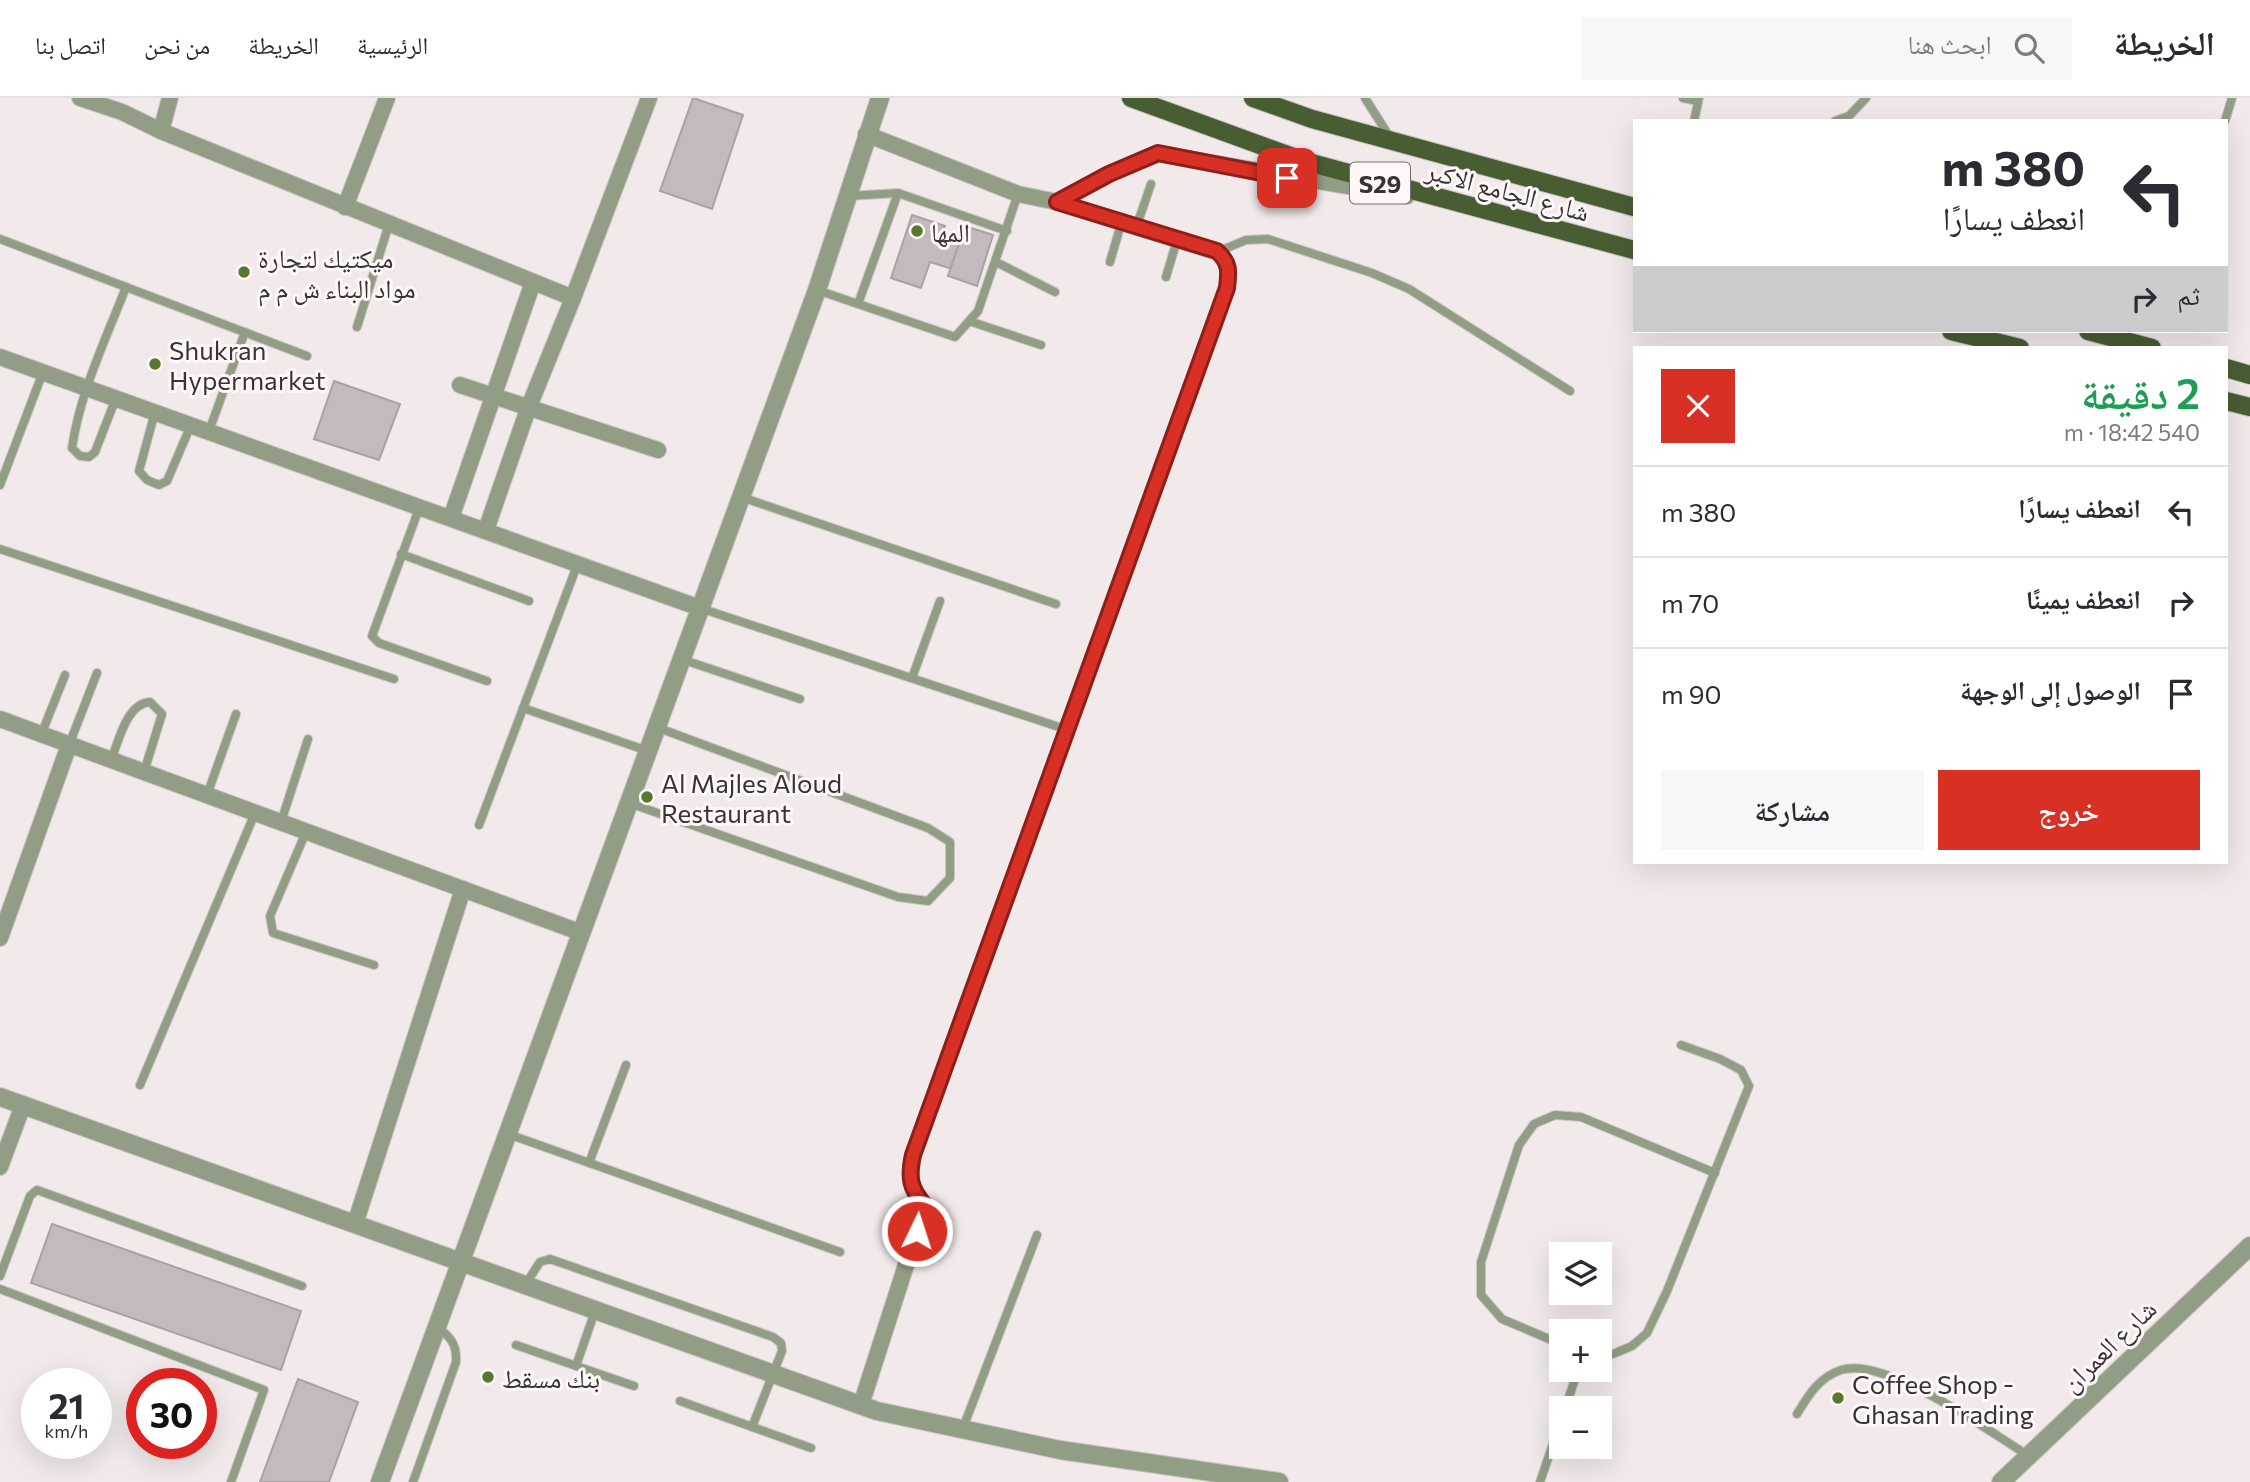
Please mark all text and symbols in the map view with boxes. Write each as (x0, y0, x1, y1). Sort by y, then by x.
search box (1582, 17, 2072, 80)
text: الخريطة (2114, 21, 2215, 62)
text: ابحث هنا (1907, 28, 1992, 59)
icon: search (2010, 29, 2048, 67)
text: اتصل بنا (35, 30, 106, 59)
text: من نحن (144, 30, 210, 59)
text: الخريطة (248, 30, 319, 59)
text: الرئيسية (357, 30, 428, 59)
text: 380 m (1941, 136, 2085, 196)
icon: left (2109, 147, 2200, 238)
pin (1257, 148, 1317, 208)
street label: شارع الجامع الاكبر (1421, 153, 1593, 230)
icon: arrive (1268, 159, 1306, 197)
road number: S29 (1350, 162, 1410, 204)
text: انعطف يسارًا (1943, 197, 2085, 237)
place label: المه‍ا (931, 216, 970, 247)
marker: المه‍ا (909, 223, 925, 239)
place label: ميكتيك لتجارة مواد البناء ش م م (258, 242, 415, 307)
marker: ميكتيك لتجارة مواد البناء ش م م (236, 264, 252, 280)
text: ثم (2177, 279, 2200, 310)
icon: right (2125, 280, 2163, 318)
place label: Shukran Hypermarket (169, 334, 326, 395)
marker: Shukran Hypermarket (147, 356, 163, 372)
text: 2 دقيقة (2081, 366, 2200, 418)
button: close (1661, 369, 1735, 443)
text: 540 m · 18:42 (2064, 418, 2200, 446)
text: انعطف يسارًا (2018, 492, 2141, 523)
icon: left (2162, 493, 2200, 531)
text: 380 m (1661, 496, 1736, 527)
text: انعطف يمينًا (2026, 583, 2141, 614)
icon: right (2162, 584, 2200, 622)
text: 70 m (1661, 587, 1719, 618)
text: الوصول إلى الوجهة (1960, 674, 2141, 705)
icon: arrive (2162, 675, 2200, 713)
text: 90 m (1661, 678, 1721, 709)
place label: Al Majles Aloud Restaurant (661, 767, 842, 828)
button: مشاركة (1661, 770, 1924, 850)
button: خروج (1938, 770, 2200, 850)
marker: Al Majles Aloud Restaurant (639, 789, 655, 805)
position arrow (880, 1194, 954, 1268)
map controls (1549, 1242, 1612, 1459)
button: layers (1549, 1242, 1612, 1305)
street label: شارع العمران (2054, 1292, 2163, 1399)
button: + (1549, 1319, 1612, 1382)
place label: بنك مسقط (502, 1362, 600, 1393)
speed limit sign: 30 (126, 1368, 217, 1459)
place label: Coffee Shop - Ghasan Trading (1852, 1368, 2034, 1429)
marker: بنك مسقط (480, 1369, 496, 1385)
text: 21 (49, 1383, 84, 1426)
marker: Coffee Shop - Ghasan Trading (1830, 1390, 1846, 1406)
button: − (1549, 1396, 1612, 1459)
text: km/h (45, 1420, 88, 1442)

